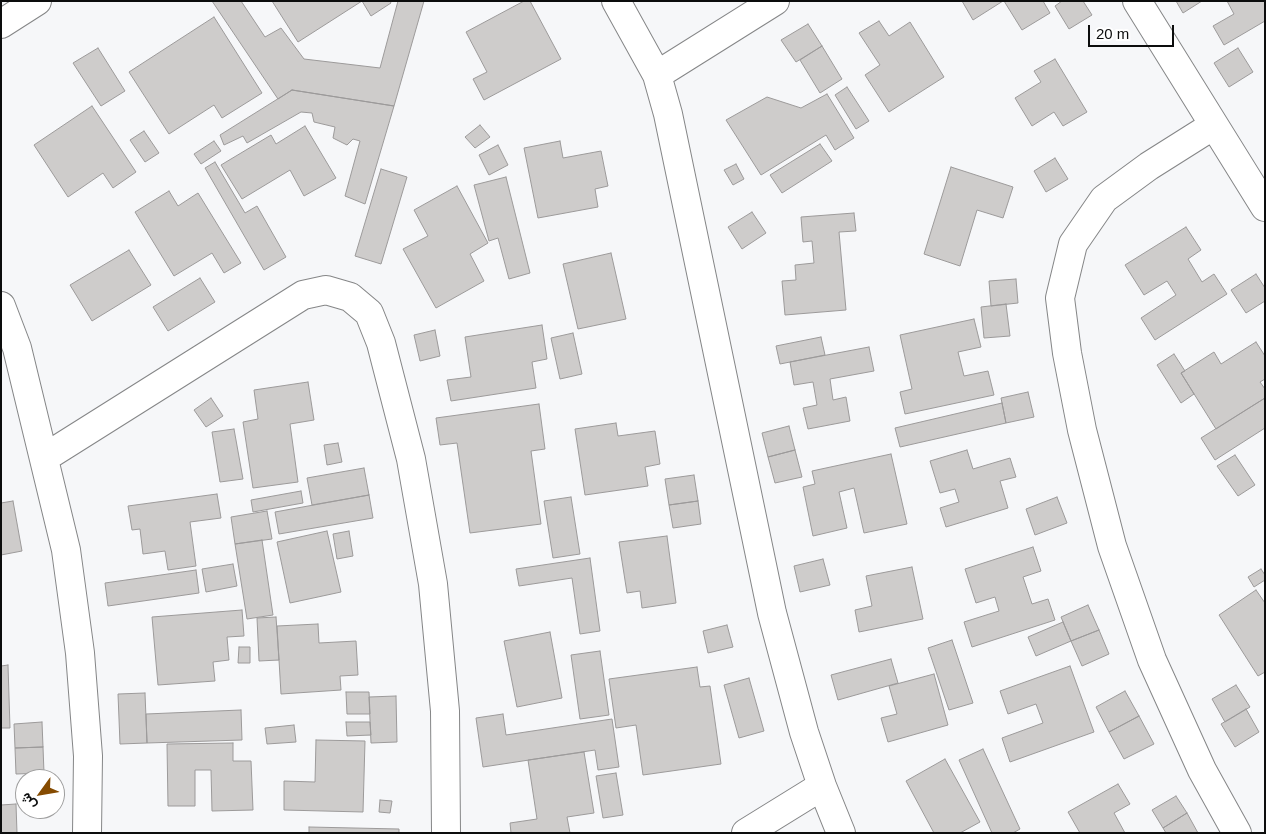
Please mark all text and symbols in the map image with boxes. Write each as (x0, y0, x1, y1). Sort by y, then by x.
scale bar (1091, 15, 1177, 47)
text: 20 m (1096, 25, 1129, 42)
north arrow (15, 769, 65, 819)
text: ش (17, 790, 39, 813)

